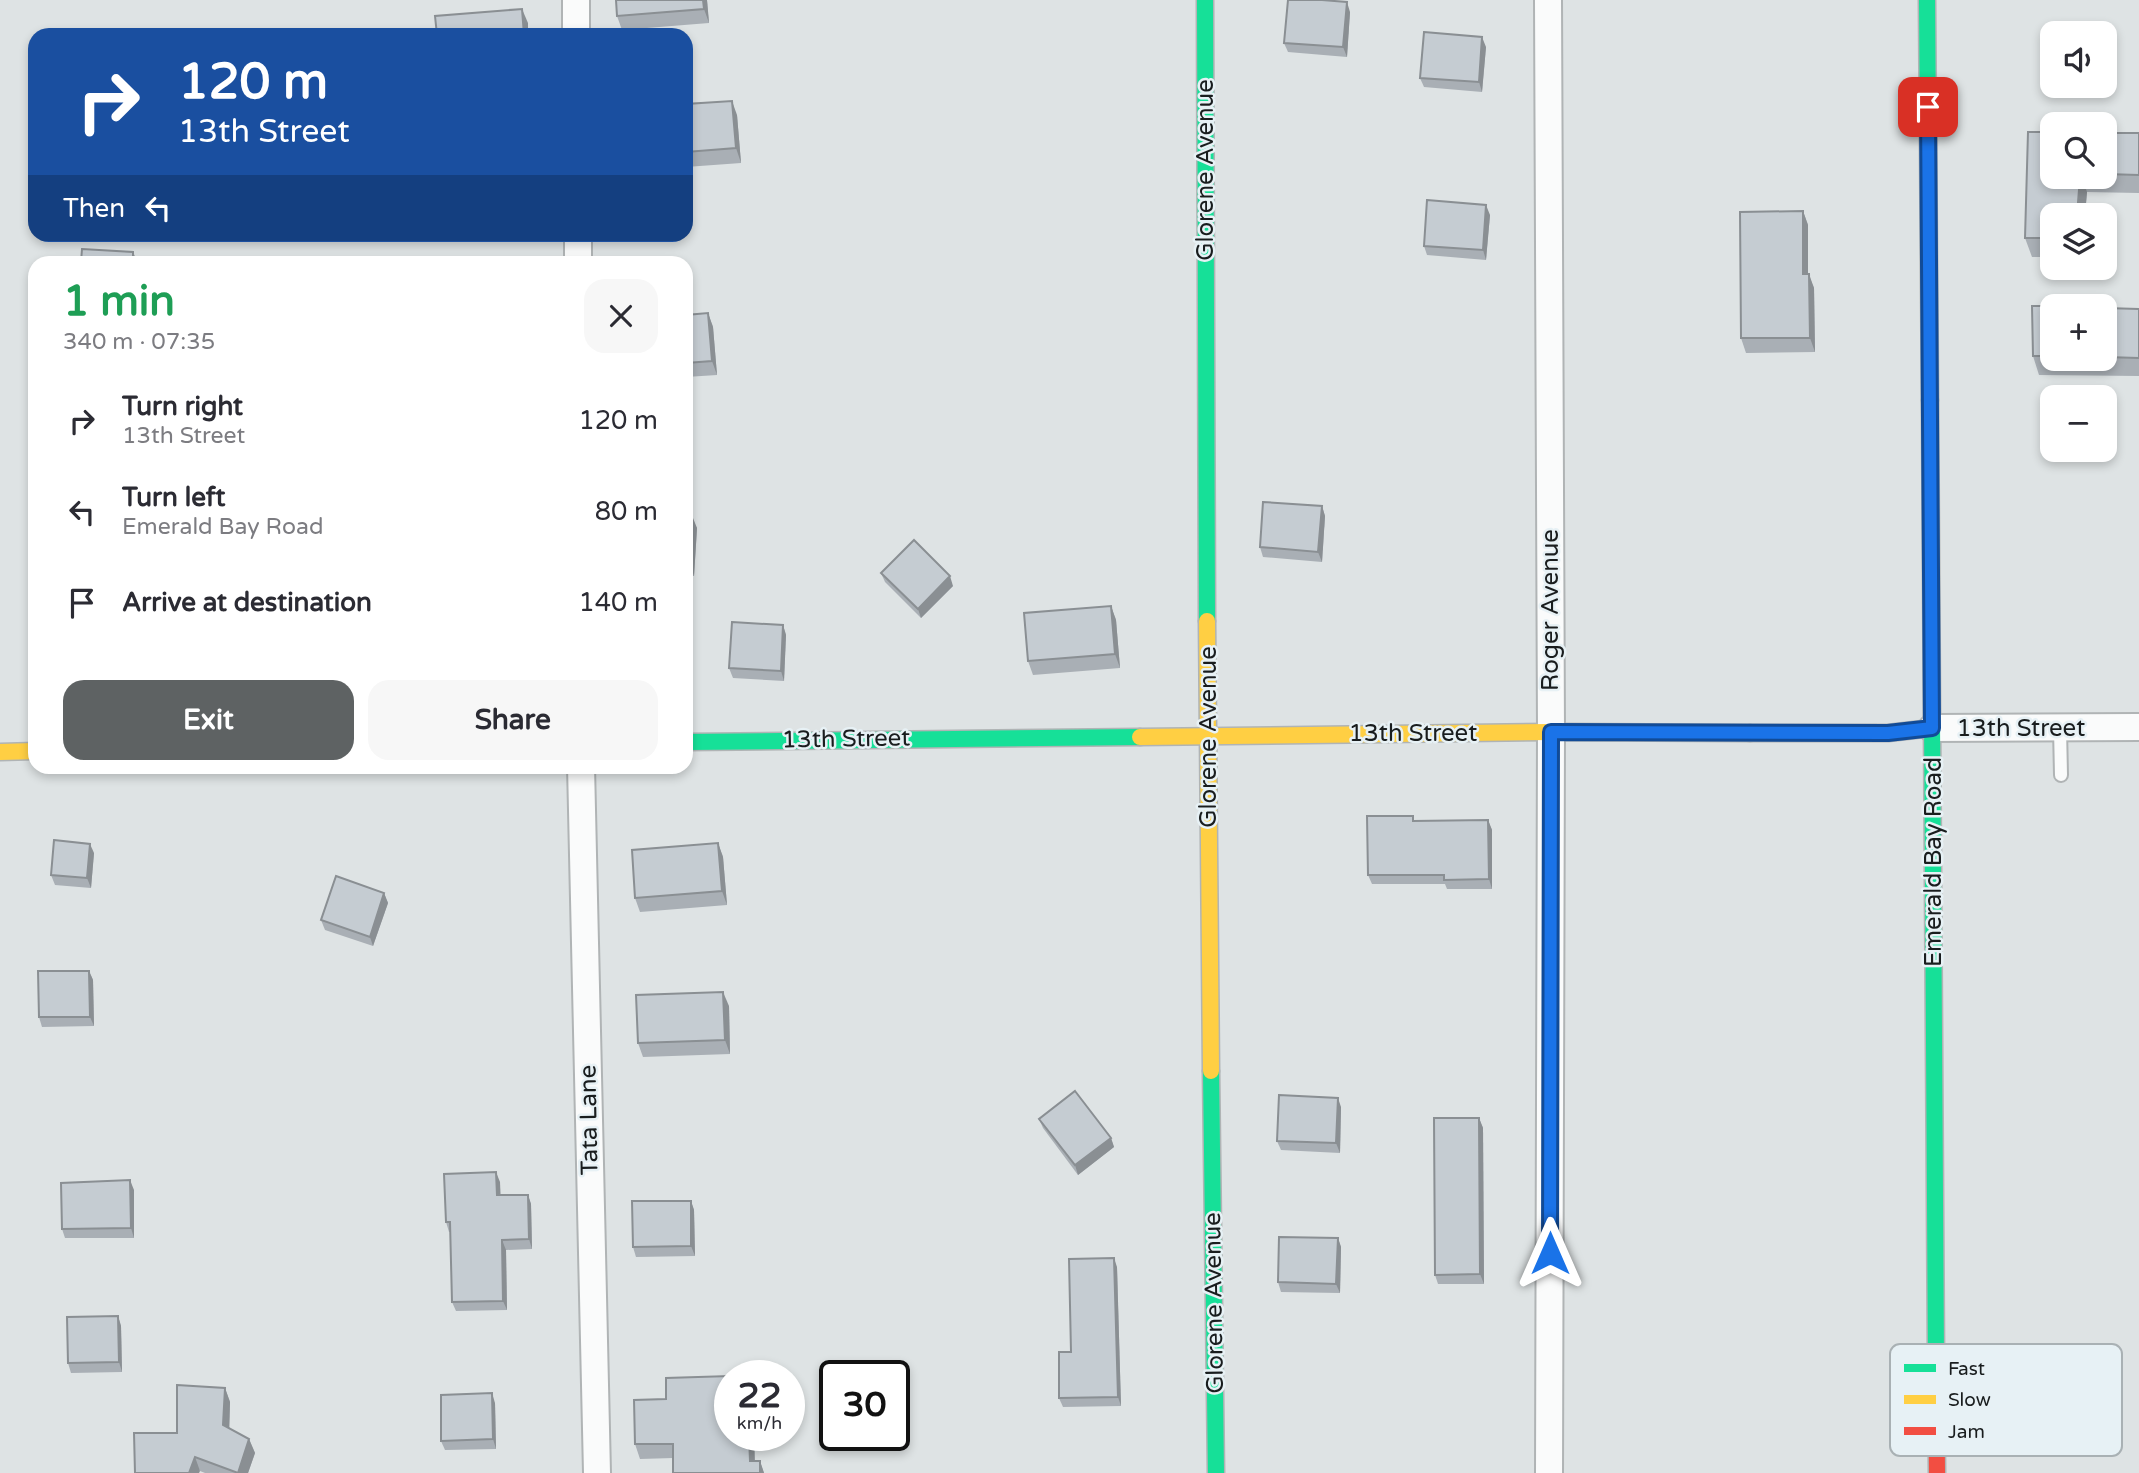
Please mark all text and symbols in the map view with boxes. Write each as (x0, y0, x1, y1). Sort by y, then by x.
map controls (2040, 21, 2117, 462)
button: sound (2040, 21, 2117, 98)
text: 120 m (178, 53, 328, 112)
icon: right (63, 56, 154, 147)
pin (1898, 77, 1958, 137)
street label: Glorene Avenue (1191, 79, 1220, 261)
icon: arrive (1909, 88, 1947, 126)
button: search (2040, 112, 2117, 189)
text: 13th Street (178, 113, 350, 151)
icon: left (139, 189, 177, 227)
text: Then (63, 193, 125, 224)
button: layers (2040, 203, 2117, 280)
text: 1 min (63, 276, 175, 327)
button: close (584, 279, 658, 353)
button: + (2040, 294, 2117, 371)
text: 340 m · 07:35 (63, 328, 215, 356)
button: − (2040, 385, 2117, 462)
text: Turn right (122, 391, 243, 422)
icon: right (63, 402, 101, 440)
text: 120 m (578, 405, 658, 436)
text: 13th Street (122, 422, 245, 450)
text: Turn left (122, 482, 225, 513)
icon: left (63, 493, 101, 531)
text: 80 m (595, 496, 658, 527)
text: Emerald Bay Road (122, 513, 323, 541)
street label: Roger Avenue (1536, 529, 1565, 691)
icon: arrive (63, 584, 101, 622)
text: Arrive at destination (122, 587, 372, 618)
text: 140 m (578, 587, 658, 618)
street label: Glorene Avenue (1194, 646, 1223, 828)
button: Exit (63, 680, 354, 760)
button: Share (368, 680, 658, 760)
street label: 13th Street (1957, 714, 2085, 743)
street label: 13th Street (1349, 719, 1477, 748)
street label: 13th Street (781, 723, 911, 755)
street label: Emerald Bay Road (1919, 757, 1948, 967)
street label: Tata Lane (574, 1065, 604, 1175)
street label: Glorene Avenue (1198, 1212, 1230, 1394)
position arrow (1513, 1216, 1587, 1290)
legend (1890, 1344, 2122, 1456)
text: Fast (1948, 1358, 1985, 1380)
speed limit sign: 30 (819, 1360, 910, 1451)
text: 22 (738, 1375, 781, 1417)
text: Slow (1948, 1389, 1991, 1411)
text: km/h (737, 1412, 782, 1434)
text: Jam (1948, 1421, 1985, 1443)

